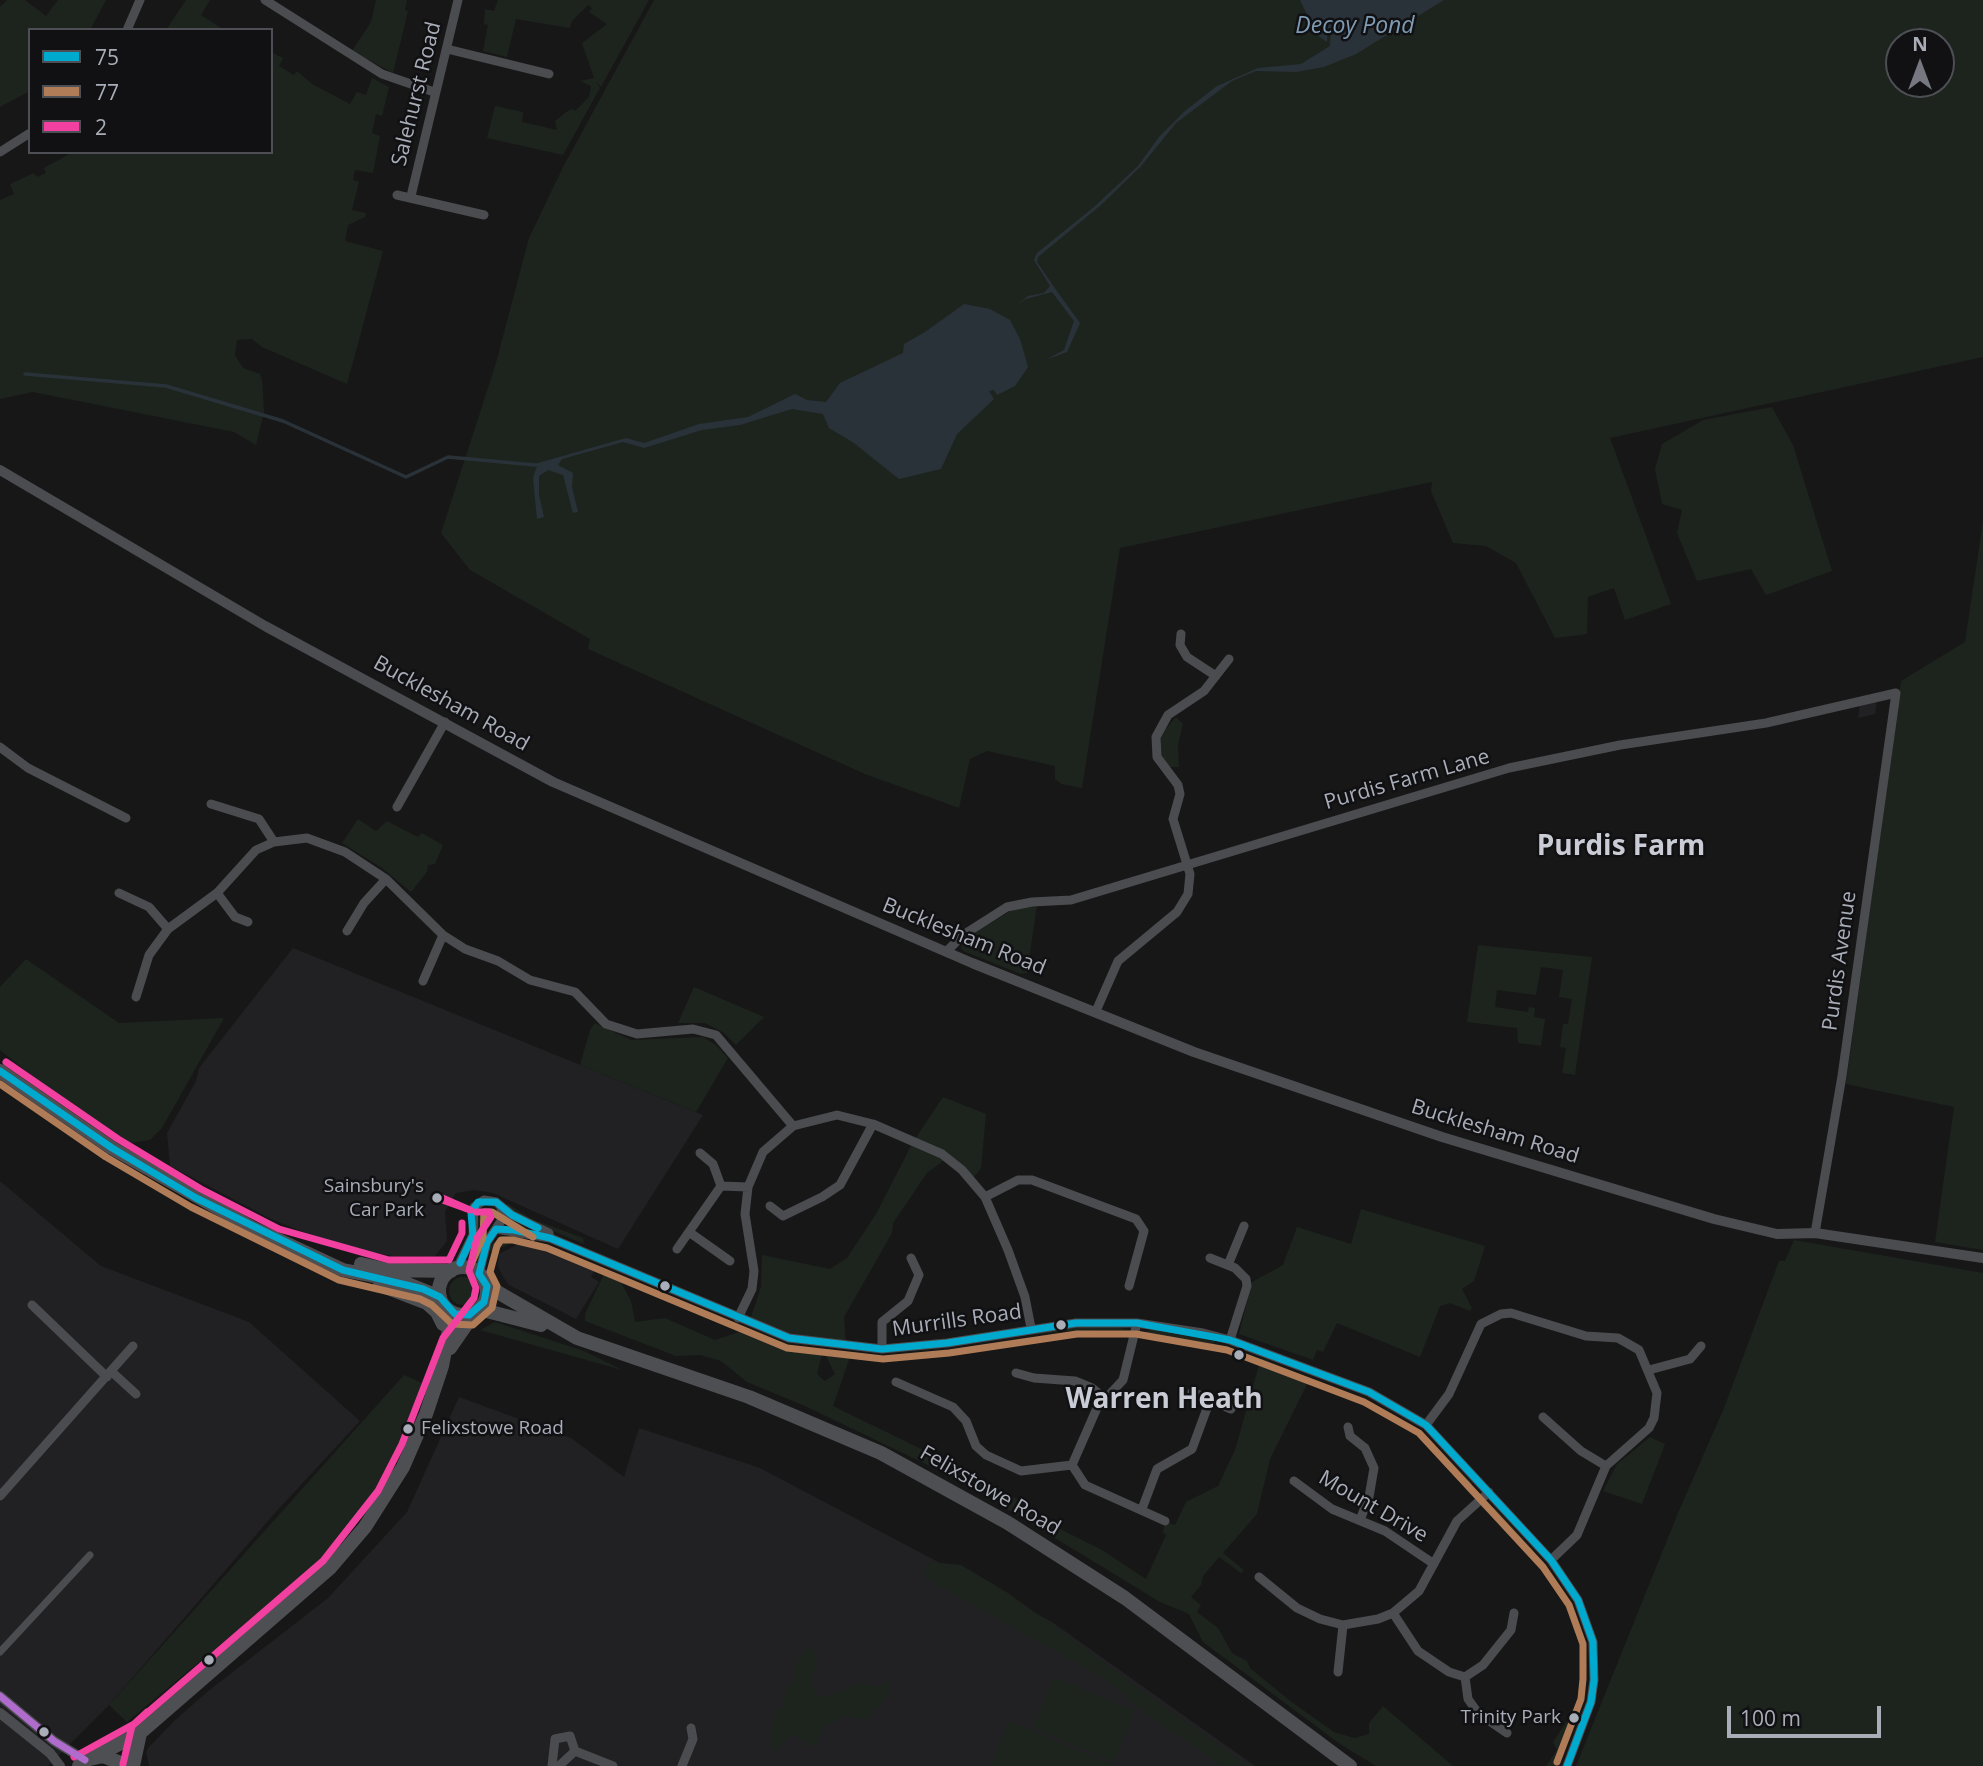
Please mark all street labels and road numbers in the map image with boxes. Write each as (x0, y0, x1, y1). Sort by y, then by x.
street label: Salehurst Road (387, 19, 447, 169)
street label: Bucklesham Road (369, 651, 533, 757)
street label: Purdis Farm Lane (1321, 744, 1493, 816)
street label: Purdis Avenue (1818, 890, 1862, 1032)
street label: Bucklesham Road (879, 893, 1049, 981)
street label: Bucklesham Road (1408, 1094, 1582, 1170)
street label: Murrills Road (891, 1299, 1023, 1343)
street label: Felixstowe Road (915, 1441, 1065, 1541)
street label: Mount Drive (1314, 1466, 1432, 1548)

